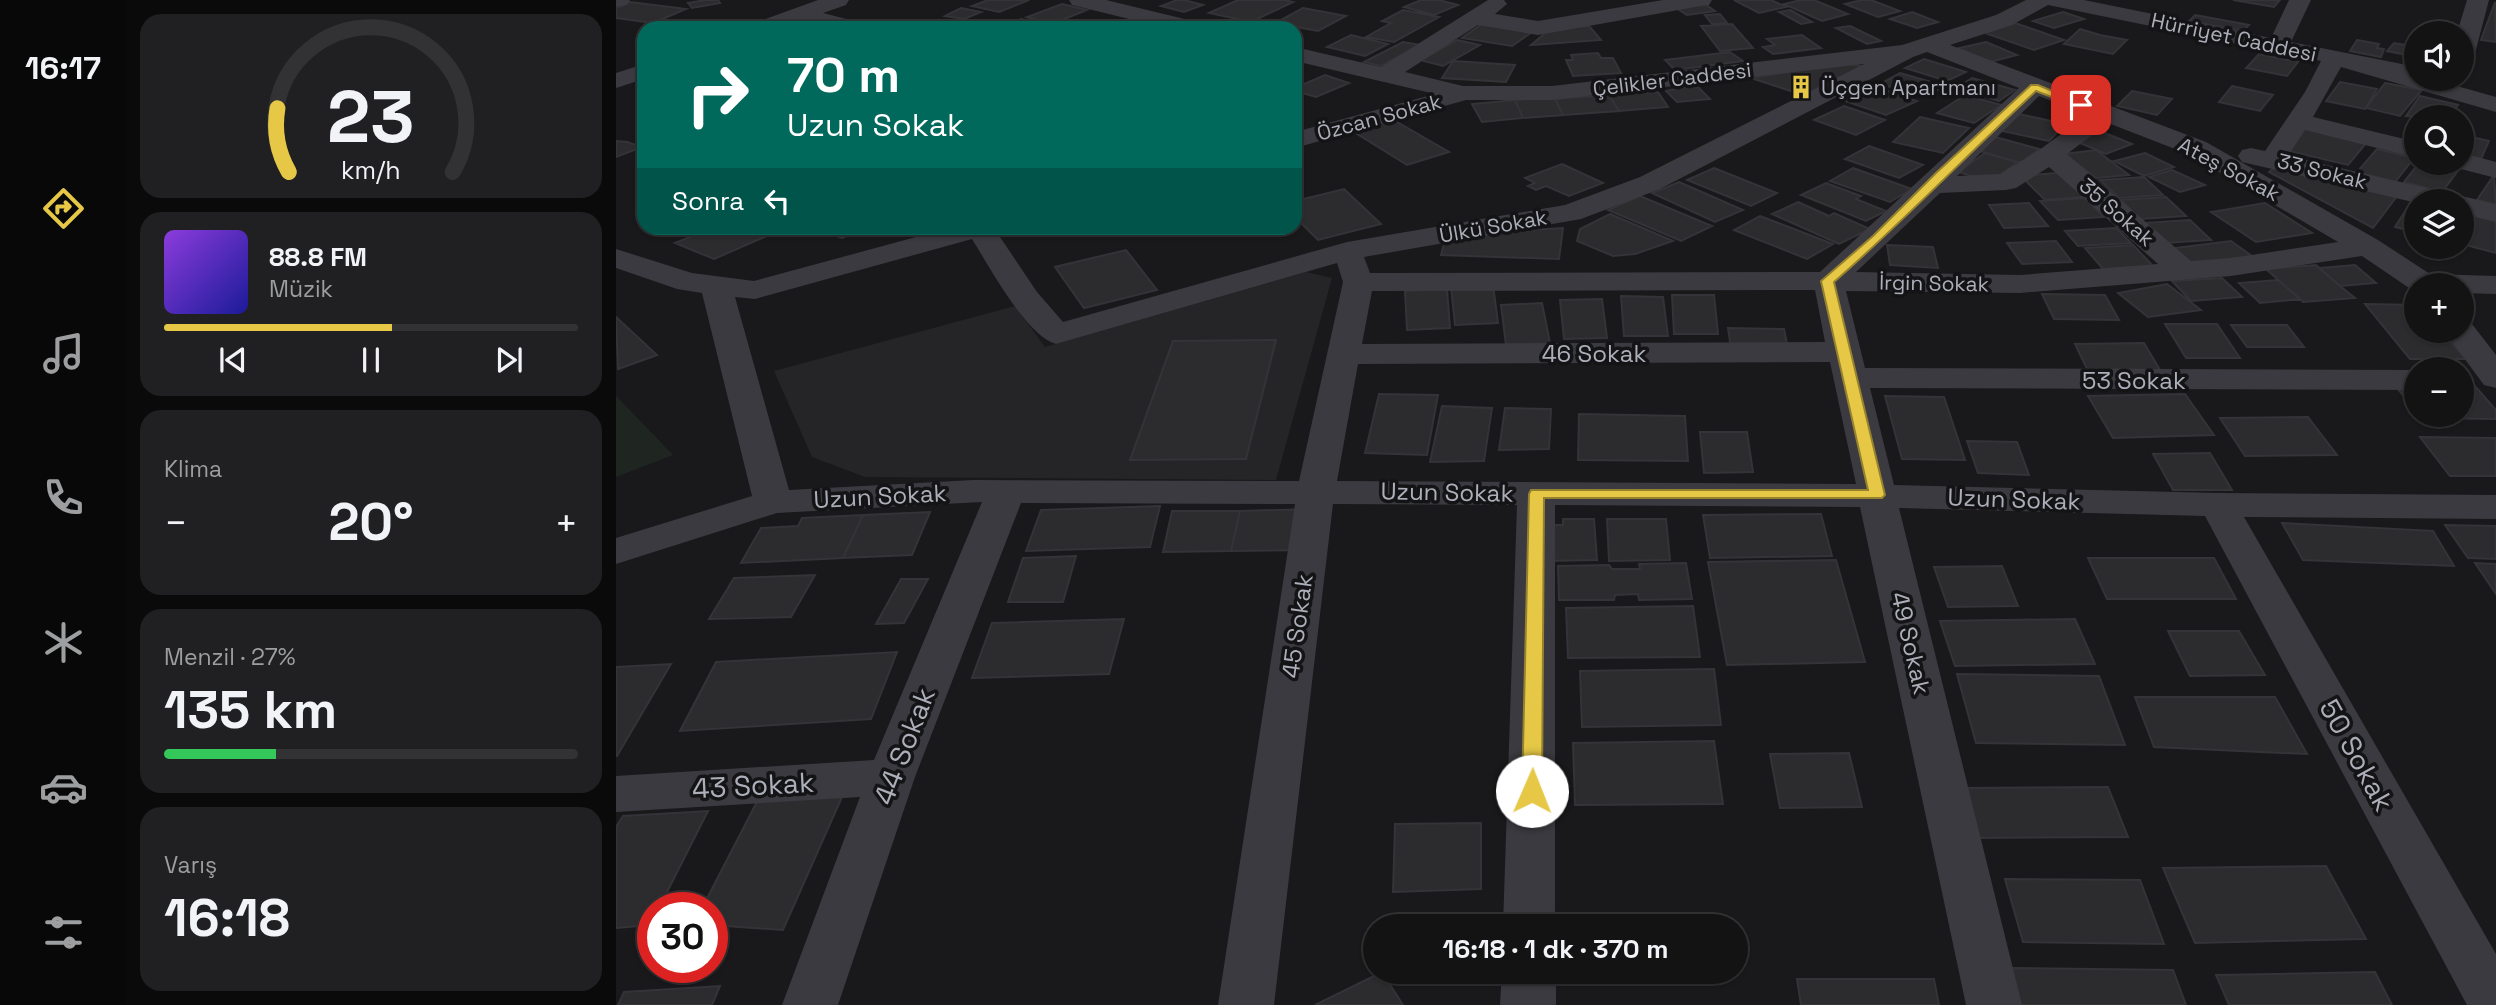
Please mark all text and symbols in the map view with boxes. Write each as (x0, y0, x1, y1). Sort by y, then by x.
street label: Hürriyet Caddesi (2149, 6, 2319, 68)
map controls (2404, 21, 2474, 427)
button: sound (2404, 21, 2474, 91)
text: 70 m (787, 44, 900, 106)
text: 16:17 (25, 48, 101, 88)
icon: right (672, 49, 763, 140)
street label: Çelikler Caddesi (1591, 56, 1753, 102)
text: 23 (327, 70, 415, 163)
building icon: Üçgen Apartmanı (1787, 73, 1815, 101)
place label: Üçgen Apartmanı (1821, 74, 1996, 101)
pin (2051, 75, 2111, 135)
icon: arrive (2062, 86, 2100, 124)
street label: Özcan Sokak (1314, 87, 1444, 147)
text: Uzun Sokak (787, 105, 964, 145)
button: search (2404, 105, 2474, 175)
street label: Ateş Sokak (2174, 131, 2284, 207)
street label: 33 Sokak (2275, 147, 2369, 195)
text: km/h (341, 154, 401, 186)
street label: 35 Sokak (2074, 172, 2160, 252)
icon: left (758, 182, 796, 220)
icon: directions (39, 184, 88, 233)
text: Sonra (672, 184, 744, 218)
button: layers (2404, 189, 2474, 259)
street label: Ülkü Sokak (1437, 203, 1549, 249)
text: 88.8 FM (269, 240, 367, 274)
street label: İrgin Sokak (1879, 269, 1989, 297)
button: + (2404, 273, 2474, 343)
text: Müzik (269, 274, 333, 304)
icon: music (39, 329, 88, 378)
street label: 46 Sokak (1542, 338, 1646, 369)
icon: previous (214, 341, 252, 379)
icon: pause (352, 341, 390, 379)
icon: next (490, 341, 528, 379)
button: − (2404, 357, 2474, 427)
street label: 53 Sokak (2082, 365, 2186, 396)
text: Klima (164, 454, 222, 484)
icon: phone (39, 473, 88, 522)
street label: Uzun Sokak (1380, 475, 1514, 509)
street label: Uzun Sokak (813, 477, 947, 515)
street label: Uzun Sokak (1947, 481, 2081, 517)
text: 20° (328, 489, 414, 555)
text: − (164, 499, 188, 547)
text: + (554, 499, 578, 547)
street label: 45 Sokak (1274, 572, 1320, 680)
street label: 49 Sokak (1884, 588, 1938, 698)
icon: climate (39, 618, 88, 667)
text: Menzil · 27% (164, 642, 295, 672)
text: 135 km (164, 677, 337, 743)
street label: 44 Sokak (865, 682, 943, 810)
street label: 50 Sokak (2312, 693, 2402, 817)
position arrow (1495, 754, 1569, 828)
icon: car (39, 763, 88, 812)
street label: 43 Sokak (691, 764, 815, 806)
text: Varış (164, 850, 217, 880)
text: 16:18 (164, 885, 290, 951)
speed limit sign: 30 (637, 892, 728, 983)
icon: filters (39, 908, 88, 957)
text: 16:18 · 1 dk · 370 m (1442, 932, 1669, 966)

